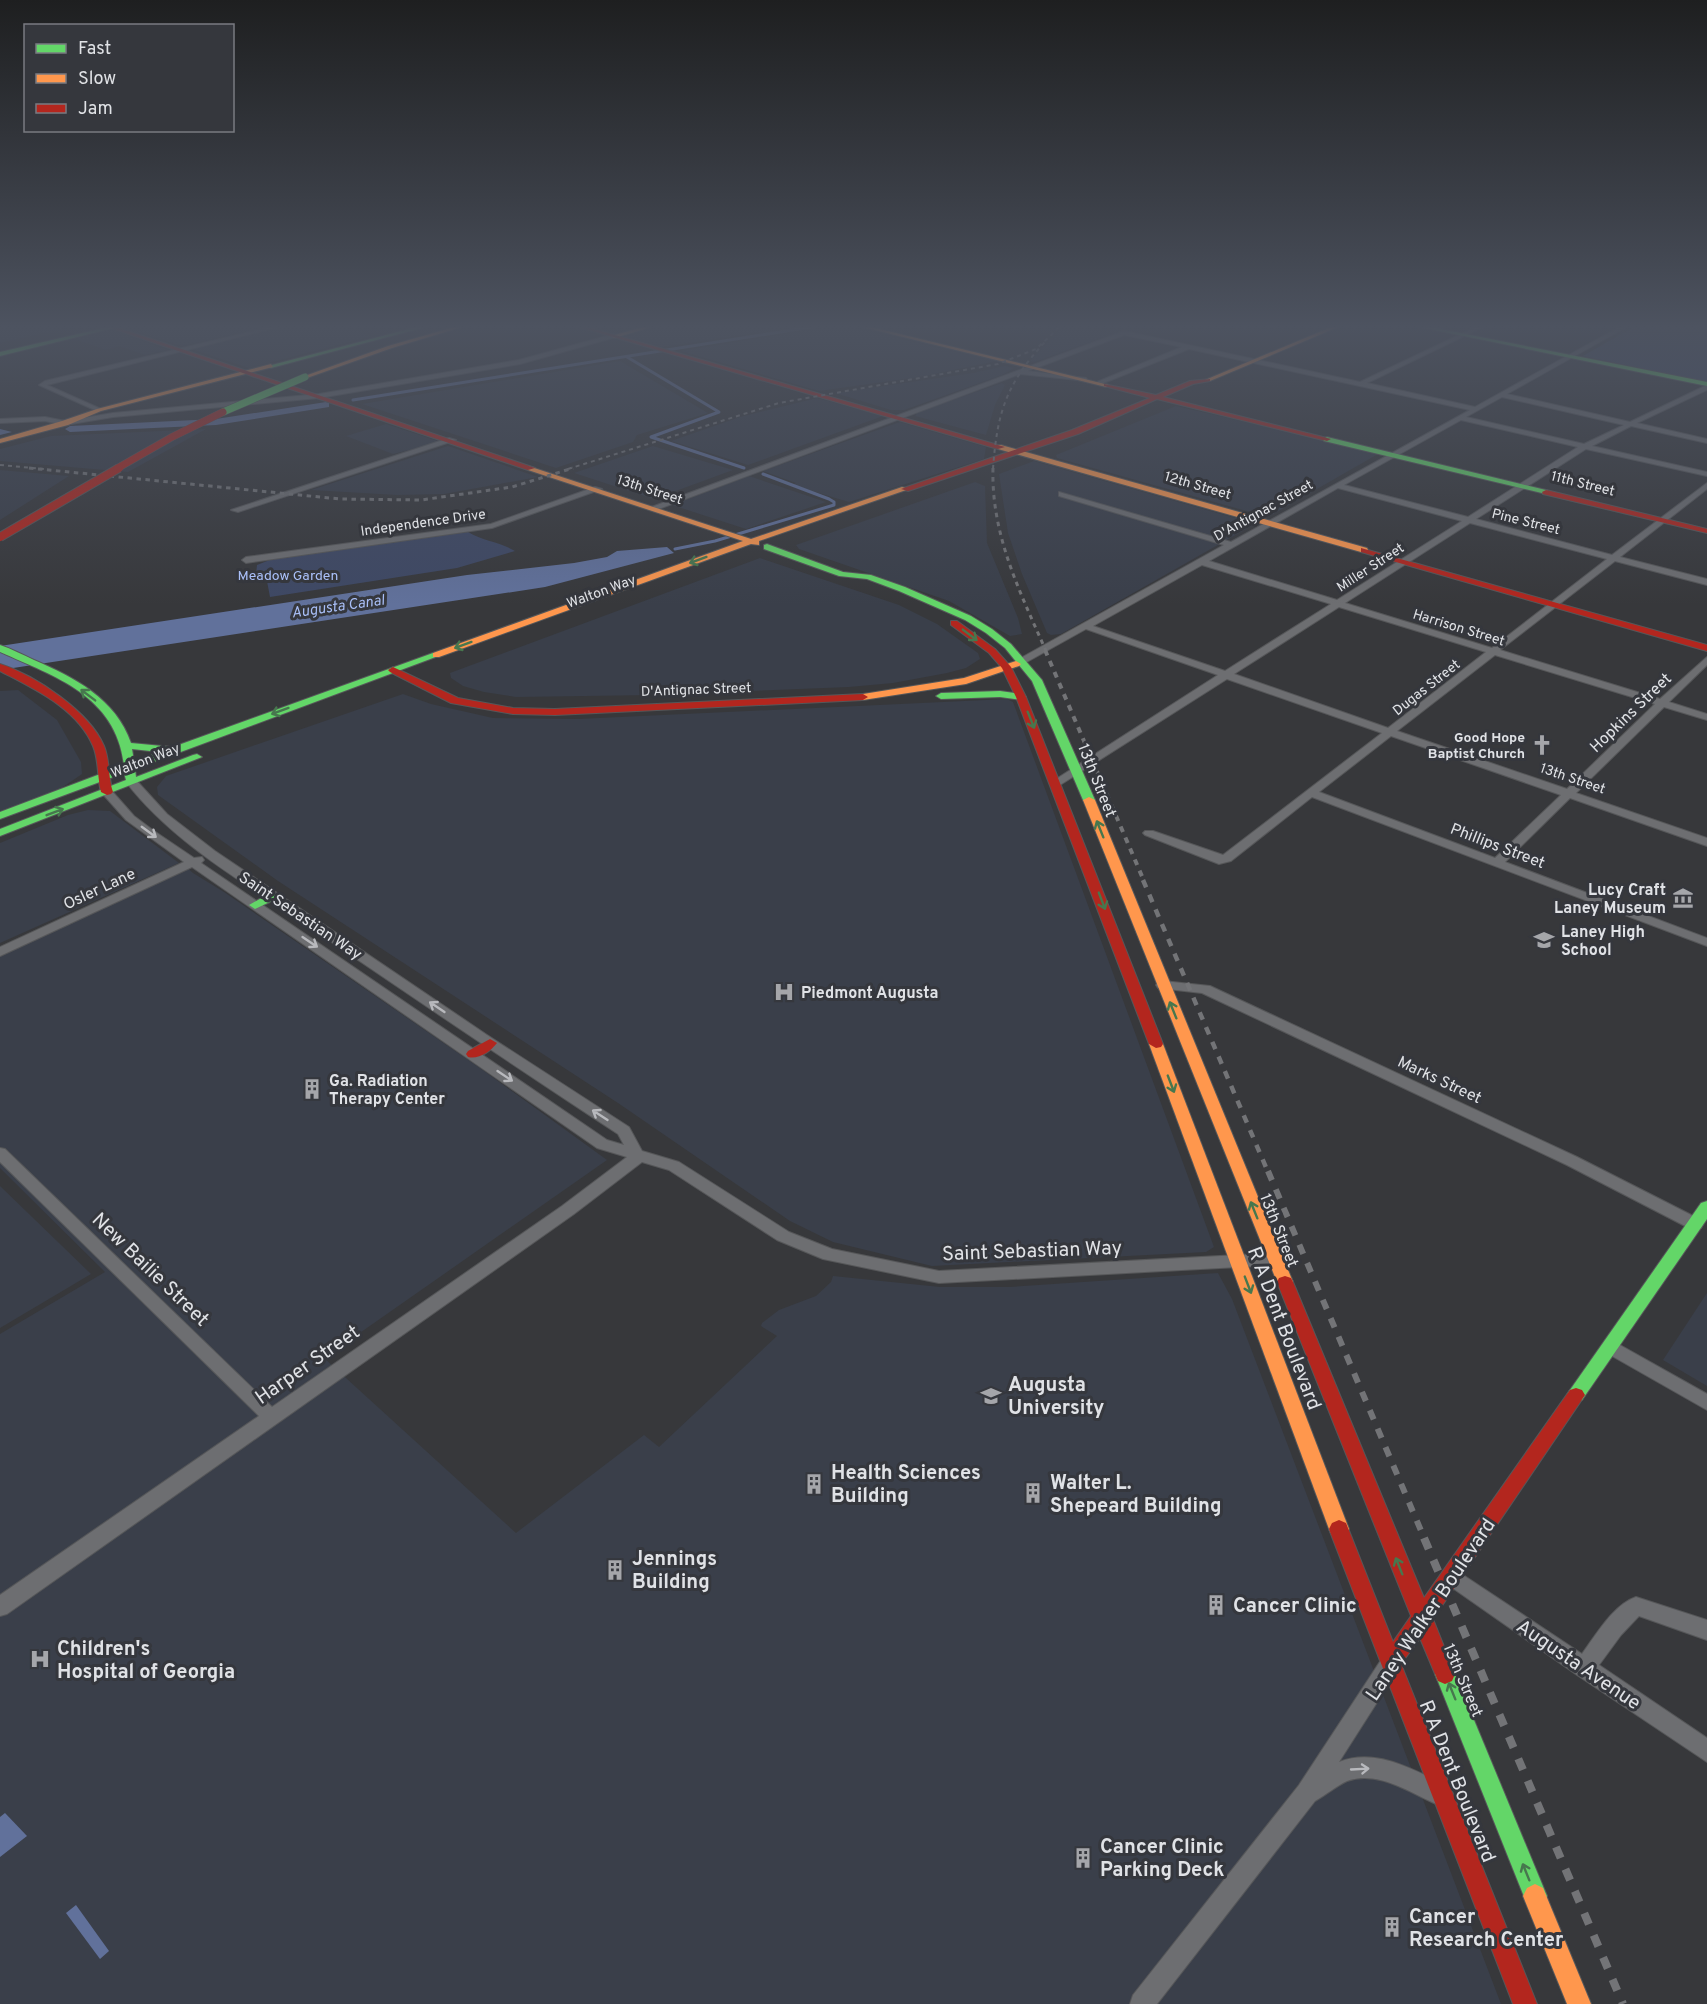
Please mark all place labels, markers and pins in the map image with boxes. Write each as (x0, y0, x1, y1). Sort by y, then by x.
place label: Good Hope Baptist Church (1428, 730, 1525, 763)
church icon: Good Hope Baptist Church (1530, 733, 1554, 757)
place label: Lucy Craft Laney Museum (1554, 881, 1666, 919)
museum icon: Lucy Craft Laney Museum (1671, 886, 1695, 910)
place label: Laney High School (1561, 923, 1645, 961)
school or university icon: Laney High School (1532, 928, 1556, 952)
hospital icon: Piedmont Augusta (772, 980, 796, 1004)
place label: Piedmont Augusta (801, 984, 938, 1004)
place label: Ga. Radiation Therapy Center (329, 1072, 445, 1110)
building icon: Ga. Radiation Therapy Center (300, 1077, 324, 1101)
place label: Augusta University (1008, 1373, 1104, 1422)
school or university icon: Augusta University (979, 1384, 1003, 1408)
place label: Health Sciences Building (831, 1461, 981, 1510)
place label: Walter L. Shepeard Building (1050, 1471, 1222, 1520)
building icon: Health Sciences Building (802, 1472, 826, 1496)
building icon: Walter L. Shepeard Building (1021, 1481, 1045, 1505)
place label: Jennings Building (632, 1547, 717, 1596)
building icon: Jennings Building (603, 1558, 627, 1582)
building icon: Cancer Clinic (1204, 1593, 1228, 1617)
place label: Cancer Clinic (1233, 1594, 1357, 1620)
place label: Children's Hospital of Georgia (57, 1637, 235, 1686)
hospital icon: Children's Hospital of Georgia (28, 1647, 52, 1671)
place label: Cancer Clinic Parking Deck (1100, 1835, 1225, 1884)
building icon: Cancer Clinic Parking Deck (1071, 1846, 1095, 1870)
place label: Cancer Research Center (1409, 1905, 1564, 1954)
building icon: Cancer Research Center (1380, 1915, 1404, 1939)

